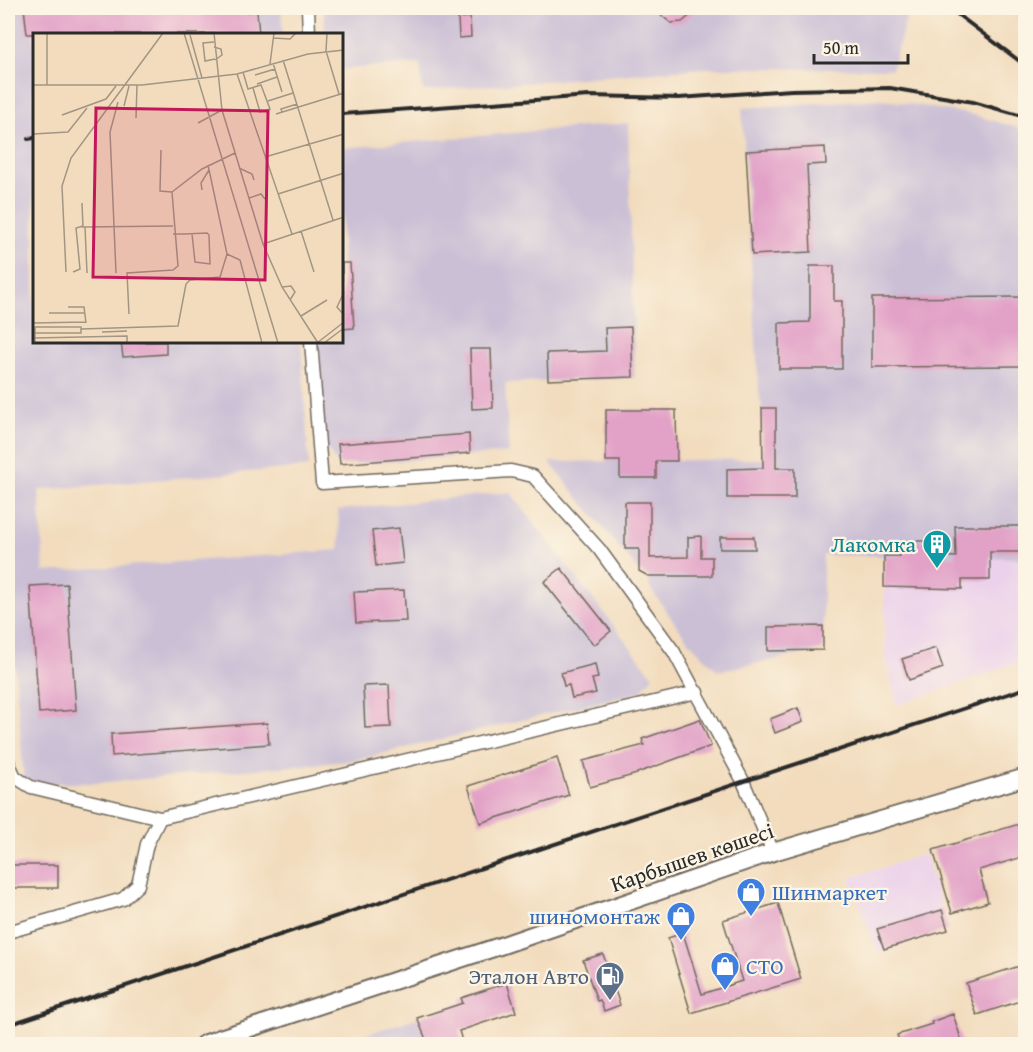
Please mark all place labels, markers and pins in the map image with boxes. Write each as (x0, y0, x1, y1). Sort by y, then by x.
place label: Лакомка (831, 528, 917, 560)
building icon: Лакомка (921, 528, 953, 570)
shop icon: Шинмаркет (735, 876, 767, 918)
place label: Шинмаркет (772, 876, 887, 908)
place label: шиномонтаж (529, 900, 661, 932)
shop icon: шиномонтаж (665, 900, 697, 942)
shop icon: СТО (709, 950, 741, 992)
place label: СТО (746, 950, 784, 982)
place label: Эталон Авто (468, 960, 589, 992)
fuel station icon: Эталон Авто (594, 960, 626, 1002)

